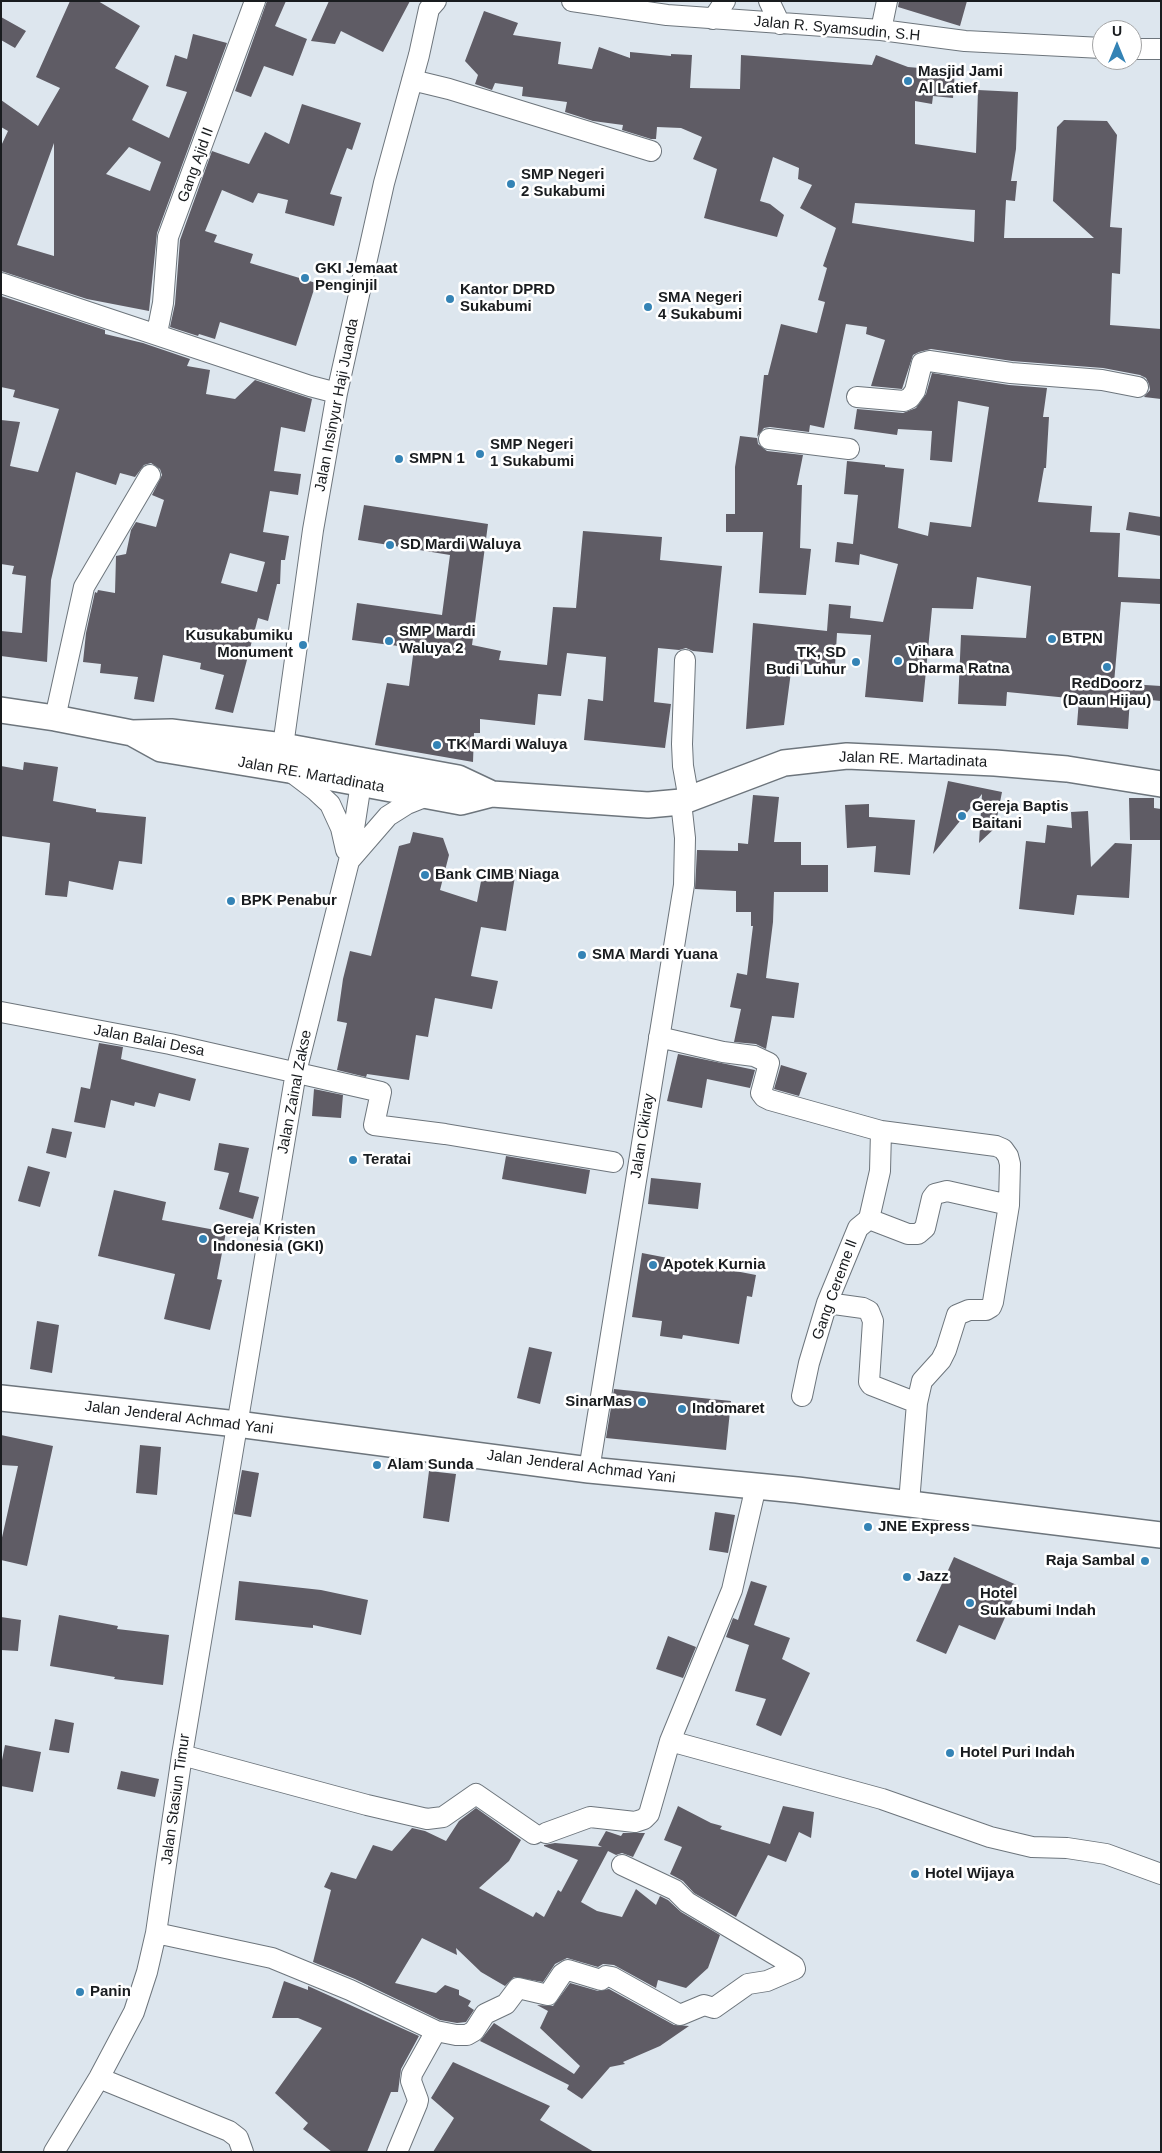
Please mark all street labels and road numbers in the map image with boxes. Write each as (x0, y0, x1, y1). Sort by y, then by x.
street label: Jalan R. Syamsudin, S.H (753, 13, 921, 45)
street label: Gang Ajid II (174, 125, 218, 205)
street label: Jalan Insinyur Haji Juanda (311, 317, 363, 493)
street label: Jalan RE. Martadinata (839, 748, 987, 772)
street label: Jalan RE. Martadinata (236, 753, 386, 797)
street label: Jalan Balai Desa (92, 1021, 206, 1061)
street label: Jalan Zainal Zakse (274, 1028, 316, 1156)
street label: Jalan Cikiray (627, 1092, 659, 1180)
street label: Gang Cereme ll (809, 1238, 861, 1342)
street label: Jalan Jenderal Achmad Yani (84, 1397, 274, 1439)
street label: Jalan Jenderal Achmad Yani (486, 1446, 676, 1488)
street label: Jalan Stasiun Timur (158, 1732, 194, 1866)

